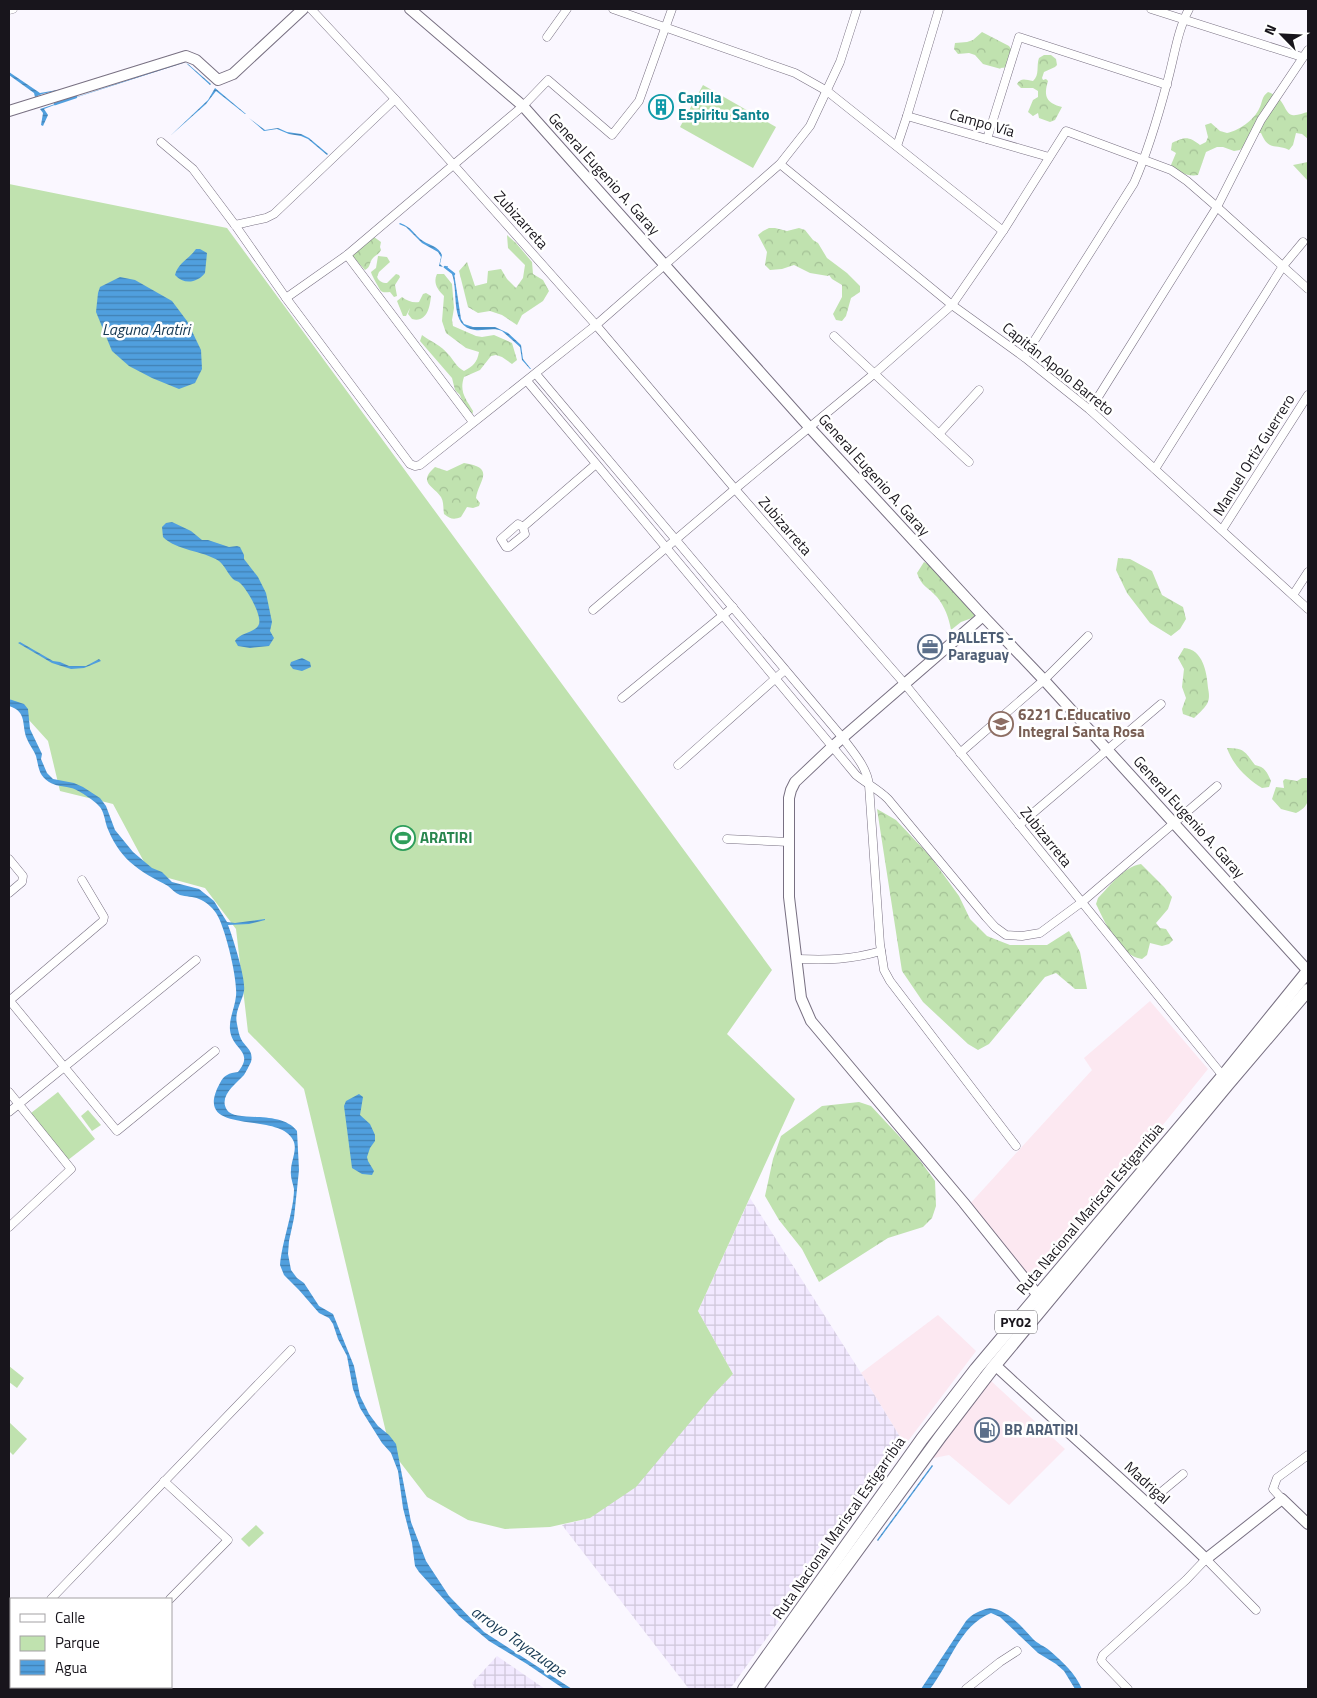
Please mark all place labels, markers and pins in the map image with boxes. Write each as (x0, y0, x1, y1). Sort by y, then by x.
place label: Capilla Espiritu Santo (678, 86, 770, 126)
building icon: Capilla Espiritu Santo (648, 94, 674, 120)
place label: PALLETS - Paraguay (948, 626, 1014, 666)
office icon: PALLETS - Paraguay (917, 634, 943, 660)
place label: 6221 C.Educativo Integral Santa Rosa (1018, 703, 1145, 743)
school or university icon: 6221 C.Educativo Integral Santa Rosa (988, 711, 1014, 737)
sports icon: ARATIRI (390, 825, 416, 851)
place label: ARATIRI (420, 826, 472, 849)
fuel station icon: BR ARATIRI (974, 1417, 1000, 1443)
place label: BR ARATIRI (1004, 1418, 1078, 1441)

